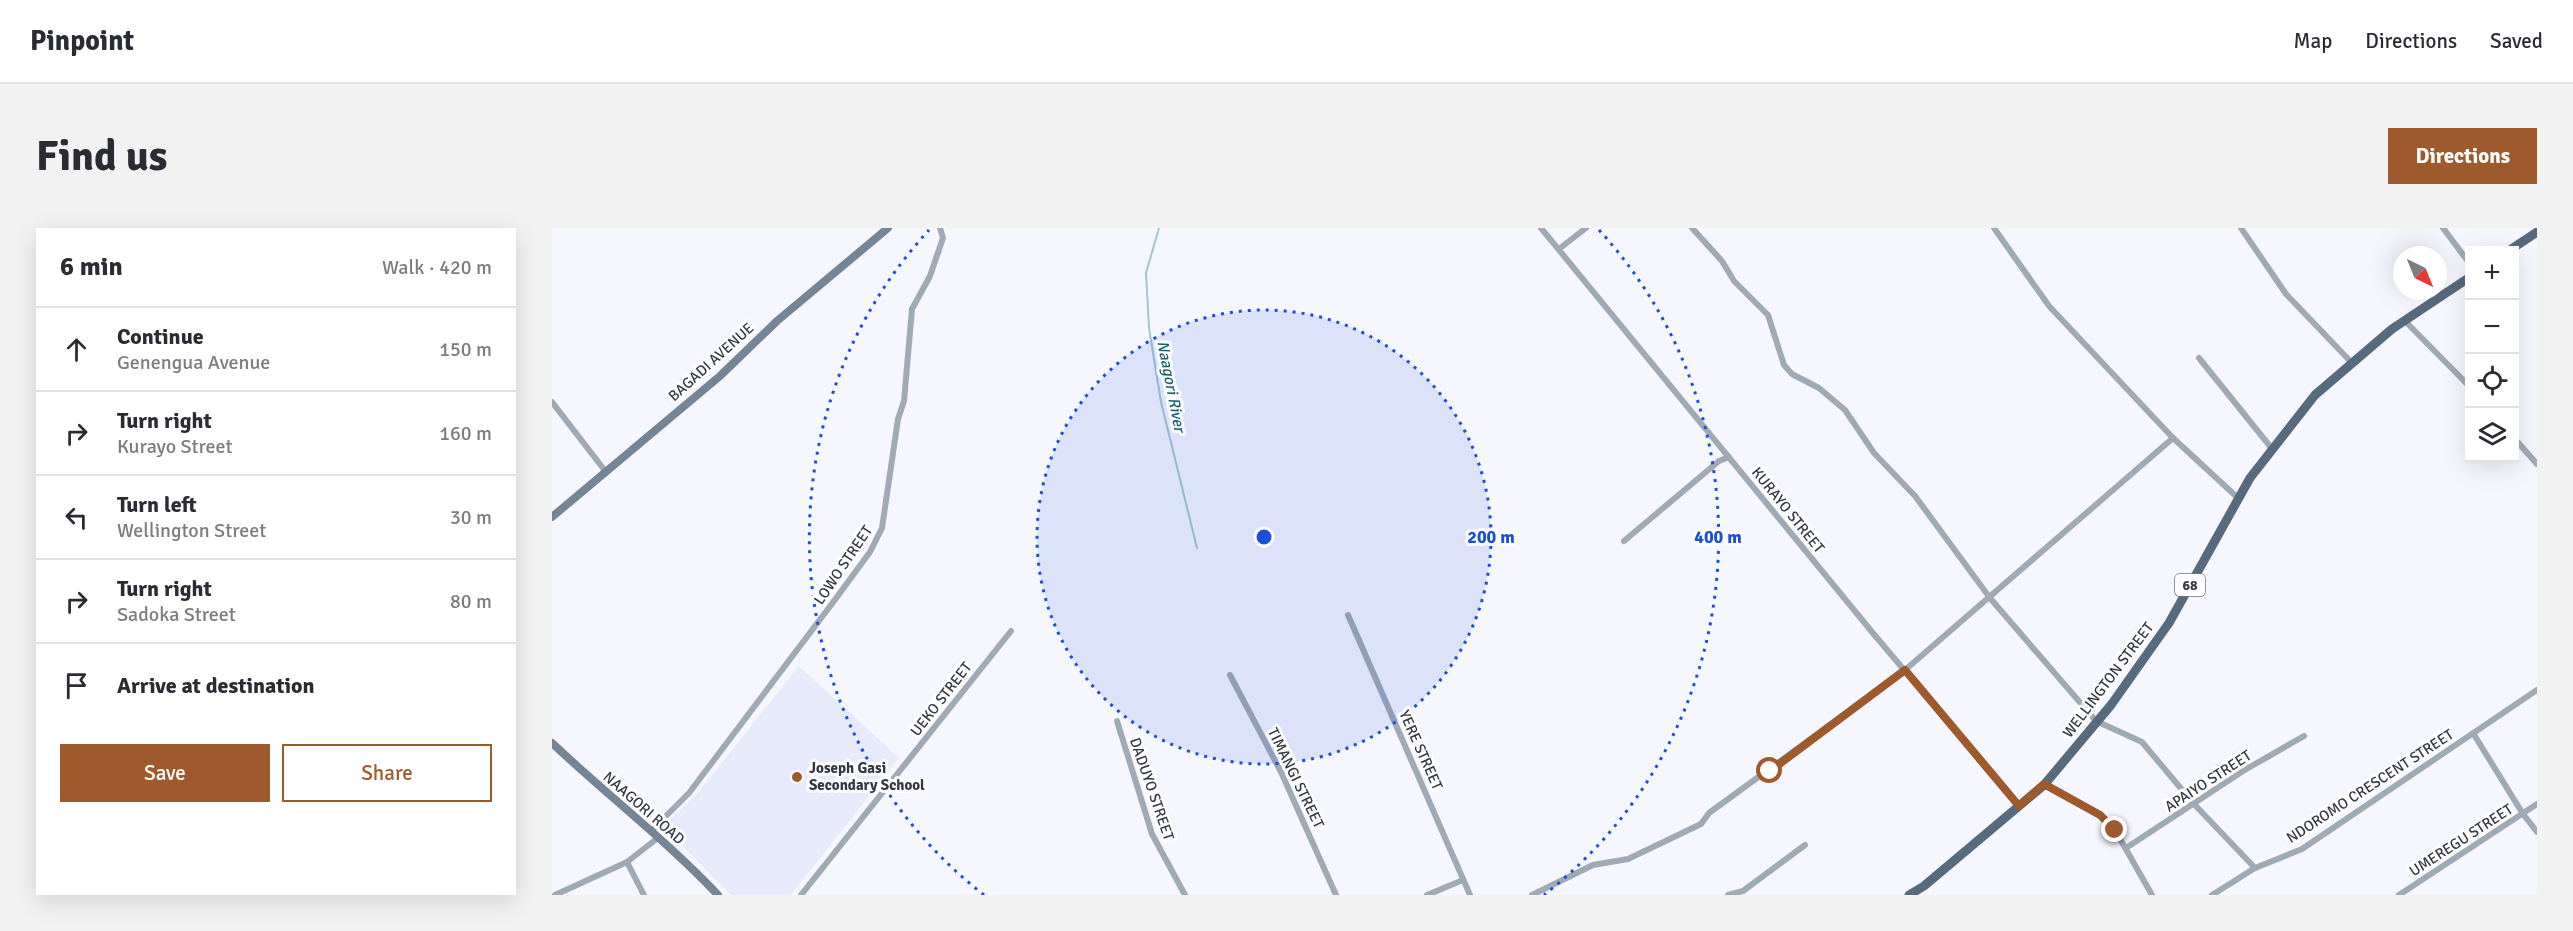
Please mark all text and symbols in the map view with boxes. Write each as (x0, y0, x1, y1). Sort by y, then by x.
text: Pinpoint (30, 24, 134, 58)
text: Map (2294, 28, 2332, 54)
text: Directions (2365, 28, 2457, 54)
text: Saved (2490, 28, 2543, 54)
button: Directions (2388, 128, 2537, 184)
text: Find us (36, 131, 167, 182)
north arrow (2393, 246, 2447, 300)
map controls (2465, 246, 2519, 462)
button: + (2465, 246, 2519, 300)
text: 6 min (60, 251, 123, 283)
text: Walk · 420 m (382, 255, 492, 280)
button: − (2465, 300, 2519, 354)
street label: BAGADI AVENUE (665, 319, 757, 405)
text: Continue (117, 323, 204, 350)
icon: ahead (60, 333, 93, 366)
text: 150 m (439, 337, 492, 362)
water label: Naagori River (1152, 339, 1190, 436)
text: Genengua Avenue (117, 350, 270, 375)
button: locate (2465, 354, 2519, 408)
text: Turn right (117, 407, 212, 434)
button: layers (2465, 408, 2519, 462)
icon: right (60, 417, 93, 450)
text: 160 m (439, 421, 492, 446)
text: Kurayo Street (117, 434, 233, 459)
street label: KURAYO STREET (1748, 463, 1829, 557)
text: Turn left (117, 491, 197, 518)
icon: left (60, 501, 93, 534)
text: 30 m (450, 505, 492, 530)
text: Wellington Street (117, 518, 266, 543)
street label: LOWO STREET (810, 521, 876, 608)
text: 200 m (1467, 526, 1515, 548)
text: 400 m (1694, 526, 1742, 548)
centre of rings (1254, 527, 1274, 547)
road number: 68 (2175, 574, 2205, 596)
text: Turn right (117, 575, 212, 602)
icon: right (60, 585, 93, 618)
text: 80 m (450, 589, 492, 614)
text: Sadoka Street (117, 602, 236, 627)
street label: WELLINGTON STREET (2059, 618, 2158, 741)
street label: UEKO STREET (906, 658, 976, 740)
icon: arrive (60, 669, 93, 702)
text: Arrive at destination (117, 672, 314, 699)
street label: YERE STREET (1395, 707, 1447, 793)
street label: TIMANGI STREET (1264, 725, 1328, 832)
street label: NDOROMO CRESCENT STREET (2283, 725, 2457, 847)
street label: DADUYO STREET (1126, 735, 1178, 843)
button: Save (60, 744, 270, 802)
button: Share (282, 744, 492, 802)
street label: APAIYO STREET (2161, 746, 2255, 816)
route start (1756, 757, 1782, 783)
place label: Joseph Gasi Secondary School (809, 759, 925, 794)
street label: NAAGORI ROAD (600, 768, 688, 848)
marker: Joseph Gasi Secondary School (790, 770, 804, 784)
street label: UMEREGU STREET (2406, 800, 2517, 880)
route end (2101, 816, 2127, 842)

